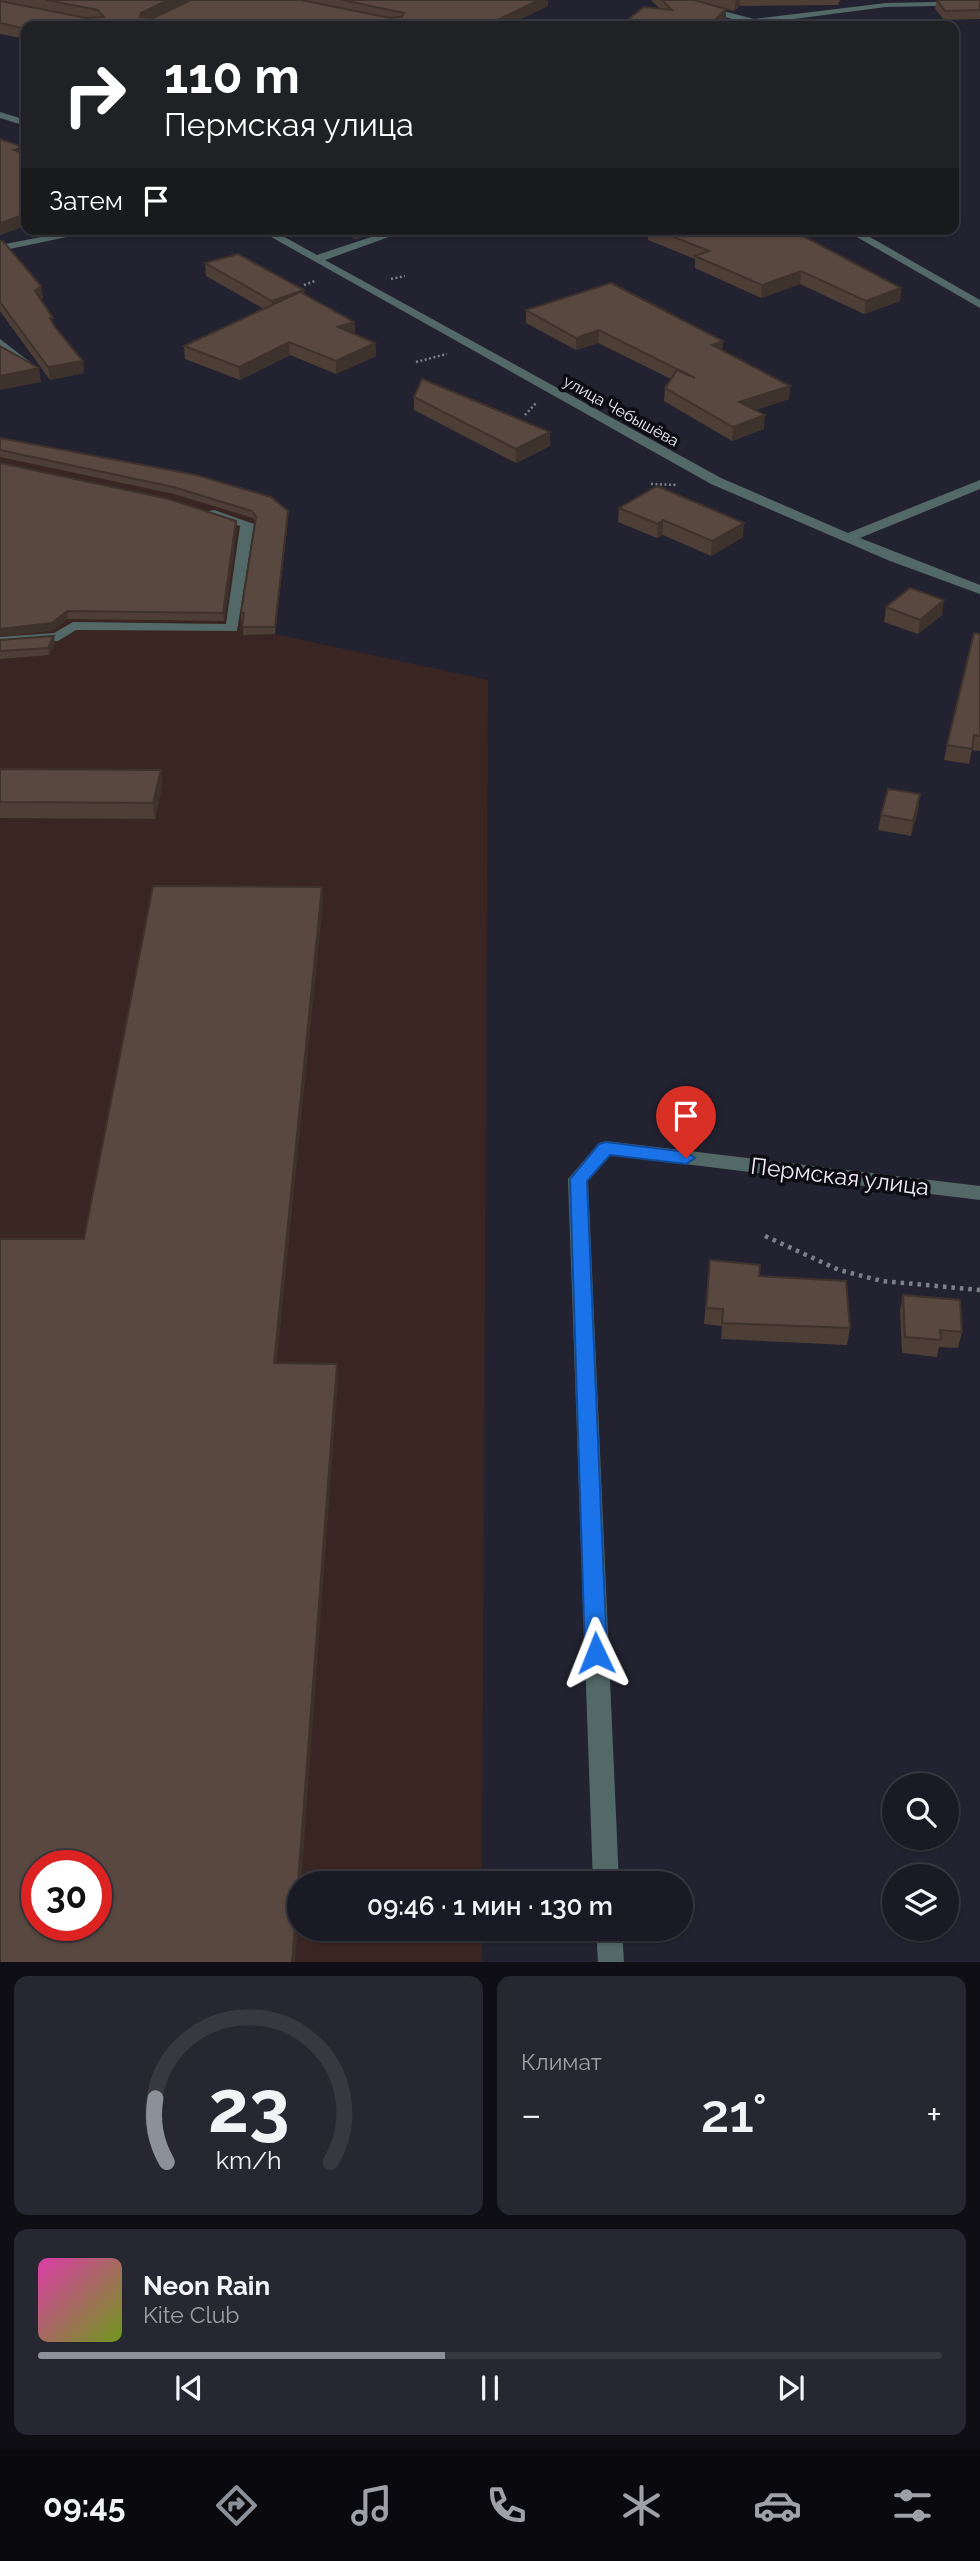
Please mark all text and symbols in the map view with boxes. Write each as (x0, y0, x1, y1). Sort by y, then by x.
text: 110 m (164, 47, 300, 104)
icon: right (49, 49, 140, 140)
text: Пермская улица (164, 106, 414, 143)
icon: arrive (137, 182, 175, 220)
text: Затем (49, 186, 123, 216)
street label: улица Чебышёва (560, 371, 682, 451)
pin (656, 1086, 716, 1158)
icon: arrive (667, 1097, 705, 1135)
street label: Пермская улица (749, 1152, 931, 1200)
position arrow (559, 1616, 633, 1690)
map controls (882, 1773, 959, 1941)
button: search (882, 1773, 959, 1850)
speed limit sign: 30 (21, 1850, 112, 1941)
button: layers (882, 1864, 959, 1941)
text: 09:46 · 1 мин · 130 m (367, 1891, 613, 1921)
text: Климат (521, 2048, 602, 2075)
text: 23 (208, 2064, 289, 2149)
text: 21° (701, 2083, 767, 2144)
text: − (521, 2092, 541, 2137)
text: + (926, 2092, 942, 2137)
text: km/h (216, 2144, 281, 2174)
text: Neon Rain (143, 2271, 270, 2301)
text: Kite Club (143, 2301, 240, 2328)
icon: previous (170, 2369, 208, 2407)
icon: pause (471, 2369, 509, 2407)
icon: next (772, 2369, 810, 2407)
icon: directions (212, 2481, 261, 2530)
icon: music (347, 2481, 396, 2530)
icon: phone (482, 2481, 531, 2530)
icon: climate (617, 2481, 666, 2530)
icon: car (753, 2481, 802, 2530)
icon: filters (888, 2481, 937, 2530)
text: 09:45 (43, 2487, 126, 2524)

